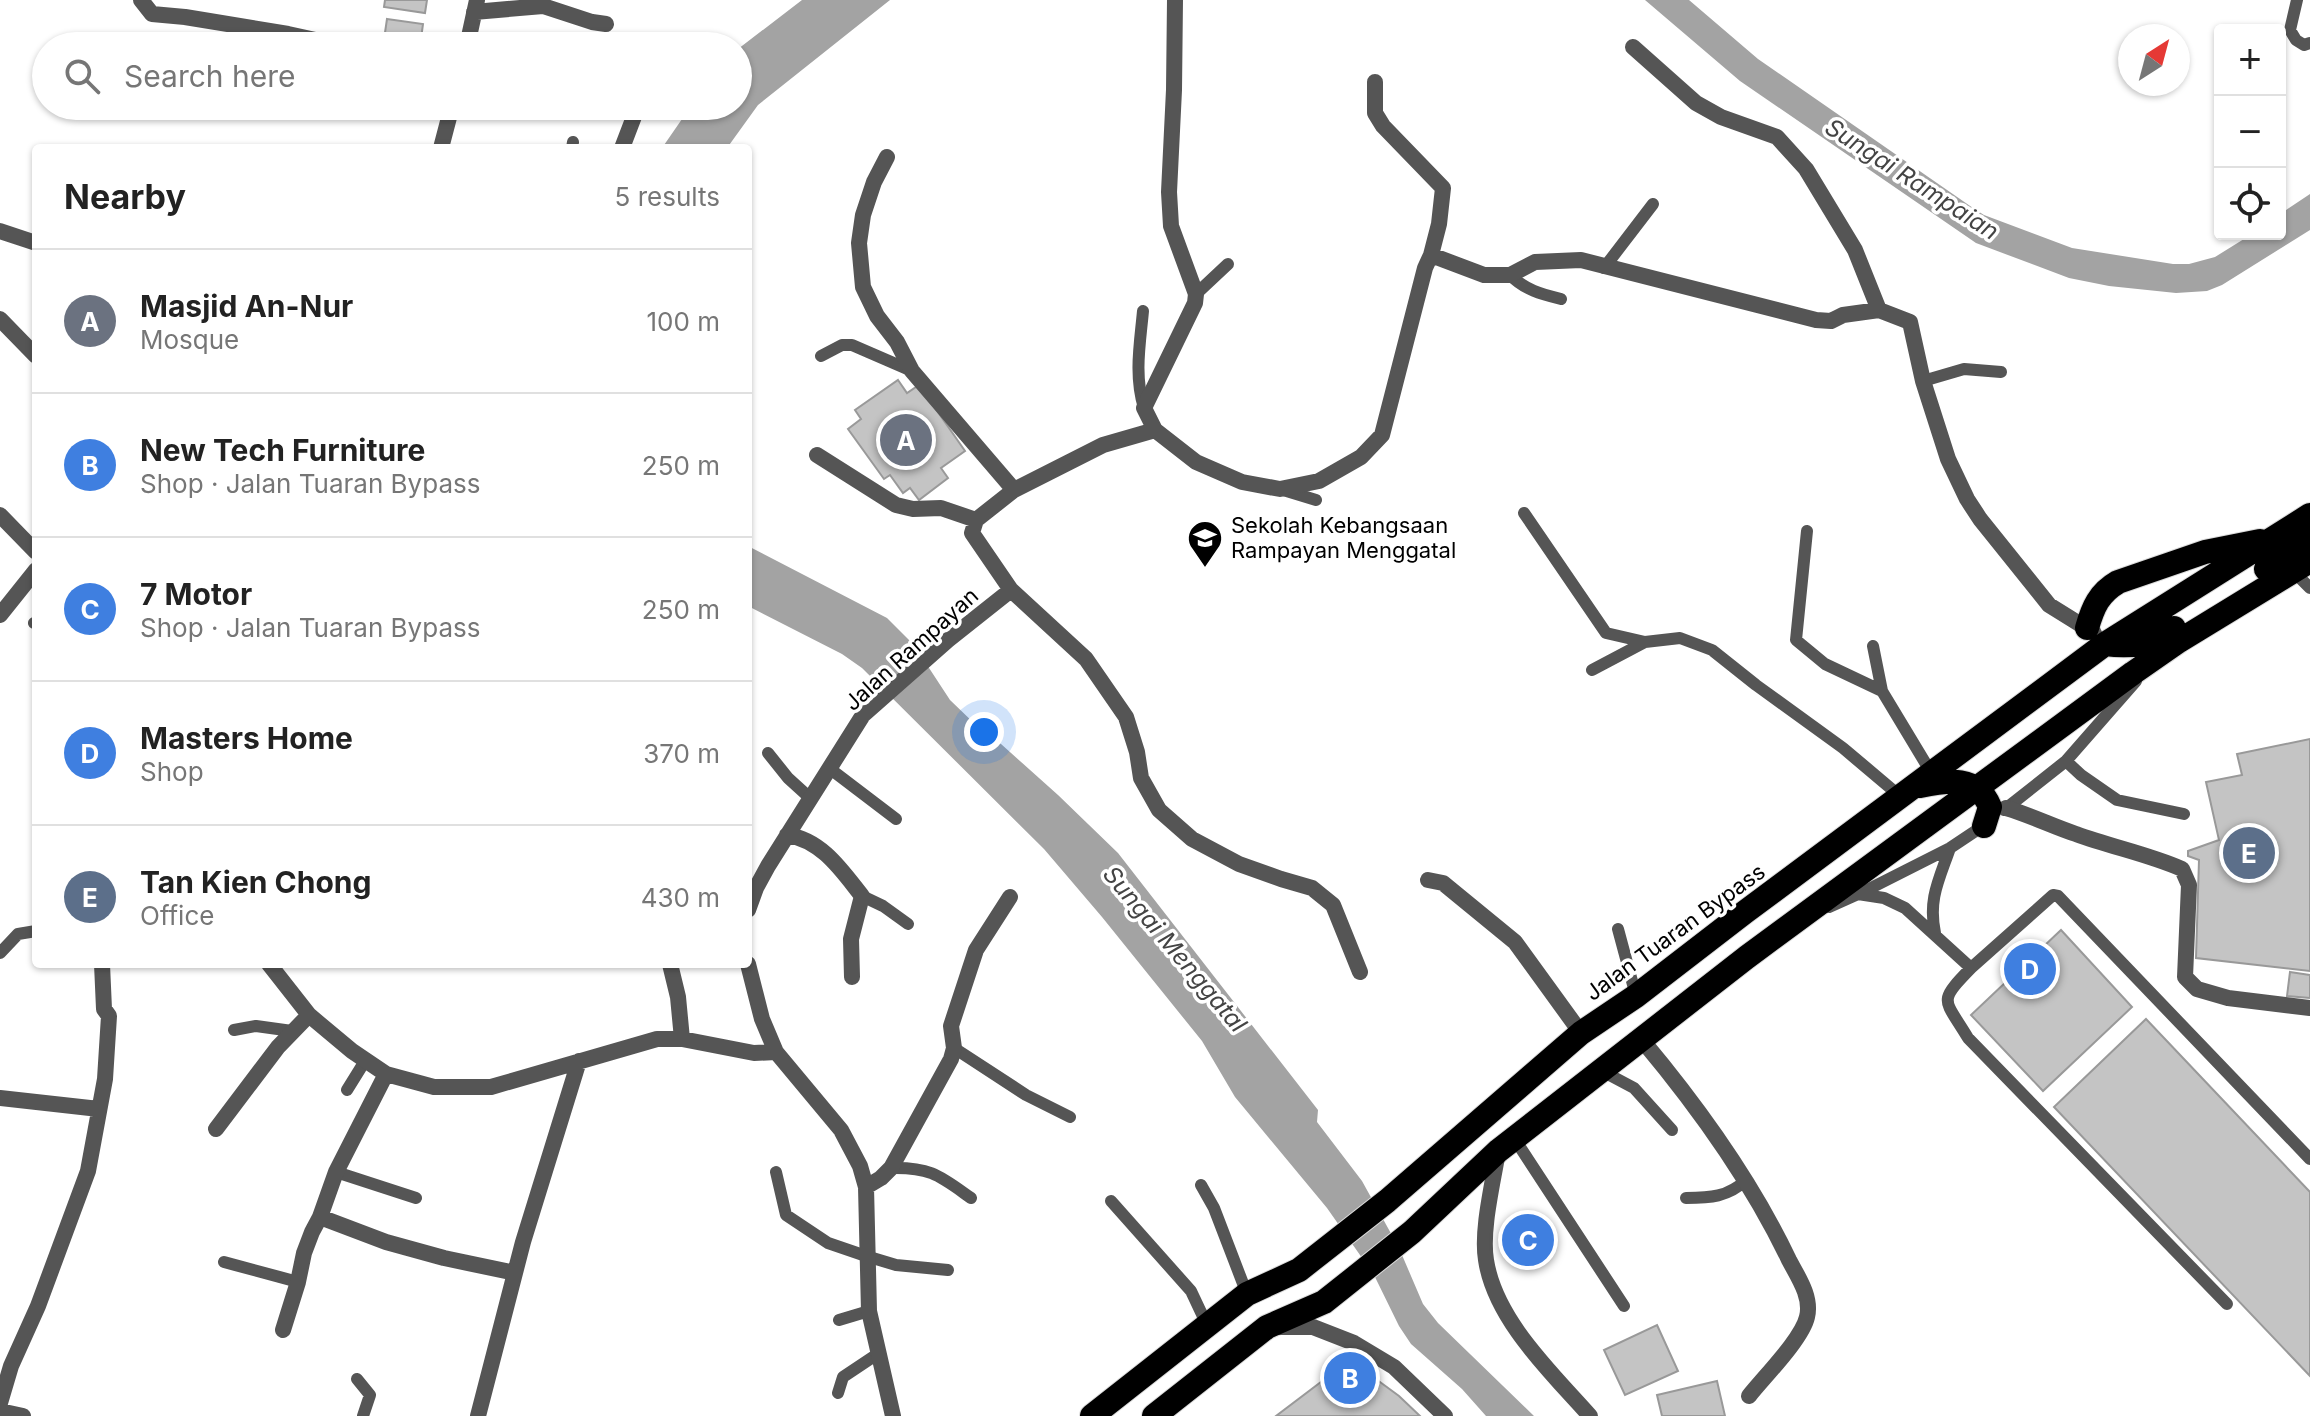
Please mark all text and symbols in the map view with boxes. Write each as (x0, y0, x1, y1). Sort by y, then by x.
north arrow (2118, 24, 2190, 96)
map controls (2214, 24, 2286, 240)
button: + (2214, 24, 2286, 96)
search box (32, 32, 752, 120)
icon: search (60, 54, 104, 98)
text: Search here (124, 58, 296, 94)
button: − (2214, 96, 2286, 168)
water label: Sungai Rampaian (1820, 112, 2004, 246)
button: locate (2214, 168, 2286, 240)
text: Nearby (64, 176, 186, 217)
text: 5 results (615, 181, 720, 212)
text: Masjid An-Nur (140, 288, 353, 324)
text: A (80, 306, 100, 337)
text: 100 m (647, 306, 720, 337)
text: Mosque (140, 324, 239, 355)
pin: A (880, 410, 932, 470)
text: New Tech Furniture (140, 432, 425, 468)
text: B (81, 450, 99, 481)
text: 250 m (642, 450, 720, 481)
text: Shop · Jalan Tuaran Bypass (140, 468, 480, 499)
place label: Sekolah Kebangsaan Rampayan Menggatal (1231, 512, 1456, 563)
school or university icon: Sekolah Kebangsaan Rampayan Menggatal (1186, 519, 1224, 569)
text: 7 Motor (140, 576, 252, 612)
street label: Jalan Rampayan (839, 582, 983, 716)
text: C (80, 594, 100, 625)
text: 250 m (642, 594, 720, 625)
text: Shop · Jalan Tuaran Bypass (140, 612, 480, 643)
your location (964, 712, 1004, 752)
text: Masters Home (140, 720, 353, 756)
text: D (81, 738, 99, 769)
text: 370 m (643, 738, 720, 769)
text: Shop (140, 756, 204, 787)
pin: E (2223, 823, 2275, 883)
street label: Jalan Tuaran Bypass (1580, 858, 1770, 1006)
water label: Sungai Menggatal (1097, 860, 1253, 1038)
text: Tan Kien Chong (140, 864, 372, 900)
text: E (82, 882, 98, 913)
text: 430 m (641, 882, 720, 913)
text: Office (140, 900, 214, 931)
pin: D (2004, 939, 2056, 999)
pin: C (1502, 1210, 1554, 1270)
pin: B (1324, 1348, 1376, 1408)

